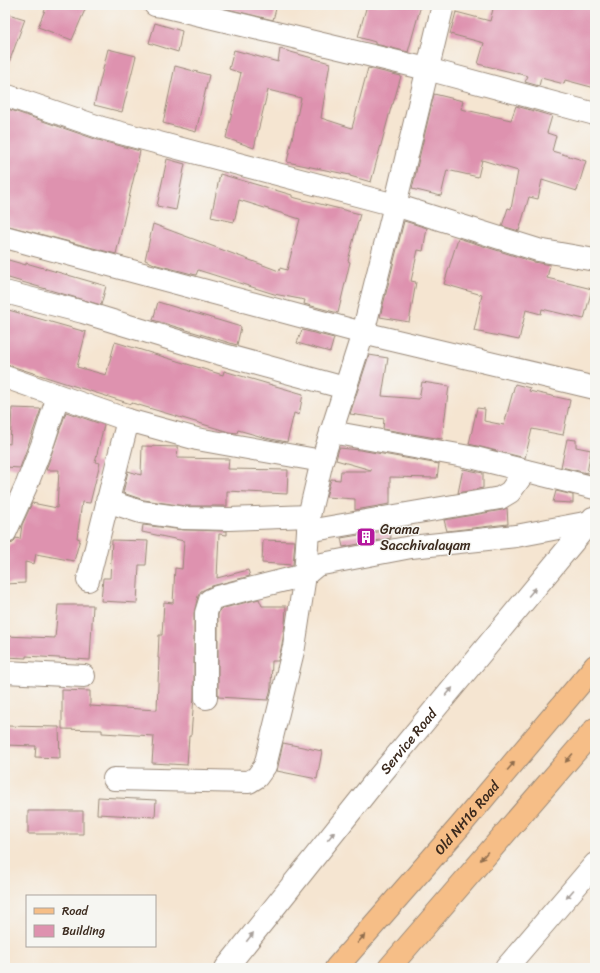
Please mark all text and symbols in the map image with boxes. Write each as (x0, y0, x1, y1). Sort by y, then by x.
place label: Grama Sacchivalayam (380, 517, 471, 558)
building icon: Grama Sacchivalayam (355, 526, 377, 548)
one-way arrow (528, 587, 537, 597)
one-way arrow (444, 687, 453, 697)
street label: Service Road (373, 701, 444, 780)
one-way arrow (565, 753, 574, 764)
one-way arrow (506, 761, 515, 772)
street label: Old NH16 Road (428, 774, 507, 861)
one-way arrow (326, 830, 335, 841)
one-way arrow (479, 851, 488, 862)
one-way arrow (565, 888, 574, 899)
legend (26, 895, 156, 947)
text: Road (62, 900, 89, 922)
text: Building (62, 920, 105, 942)
one-way arrow (246, 932, 254, 943)
one-way arrow (357, 933, 366, 944)

